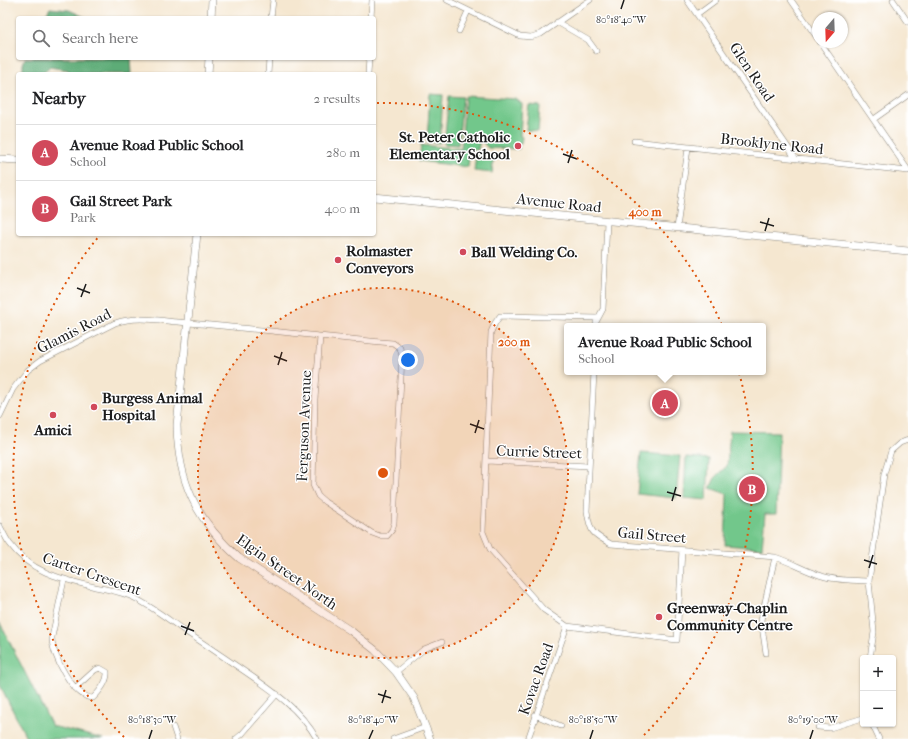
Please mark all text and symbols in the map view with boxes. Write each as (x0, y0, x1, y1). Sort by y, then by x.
north arrow (812, 12, 848, 48)
text: 80°18'40"W (596, 14, 647, 26)
search box (16, 16, 376, 60)
icon: search (30, 27, 52, 49)
text: Search here (62, 29, 138, 47)
street label: Glen Road (726, 39, 779, 106)
text: Nearby (32, 88, 86, 108)
text: 2 results (314, 91, 360, 106)
place label: St. Peter Catholic Elementary School (389, 128, 511, 163)
street label: Brooklyne Road (720, 130, 825, 158)
text: Avenue Road Public School (70, 136, 244, 154)
marker: St. Peter Catholic Elementary School (513, 141, 523, 151)
text: A (41, 145, 49, 160)
text: 280 m (326, 145, 360, 160)
text: School (70, 154, 106, 169)
street label: Avenue Road (515, 190, 603, 216)
text: Gail Street Park (70, 192, 172, 210)
text: B (41, 201, 49, 216)
text: 400 m (324, 201, 360, 216)
text: 400 m (628, 205, 662, 220)
text: Park (70, 210, 96, 225)
place label: Rolmaster Conveyors (346, 242, 414, 277)
place label: Ball Welding Co. (471, 243, 578, 261)
marker: Ball Welding Co. (458, 247, 468, 257)
marker: Rolmaster Conveyors (333, 255, 343, 265)
street label: Glamis Road (34, 304, 115, 357)
popup (564, 323, 766, 375)
text: Avenue Road Public School (578, 333, 752, 351)
text: 200 m (498, 335, 531, 349)
your location (398, 350, 418, 370)
text: School (578, 351, 615, 366)
street label: Ferguson Avenue (293, 369, 315, 482)
pin: A (652, 388, 678, 418)
place label: Burgess Animal Hospital (102, 389, 204, 424)
marker: Burgess Animal Hospital (89, 402, 99, 412)
marker: Amici (48, 410, 58, 420)
place label: Amici (33, 421, 72, 439)
street label: Currie Street (496, 442, 583, 463)
centre of rings (376, 466, 390, 480)
pin: B (739, 474, 765, 504)
street label: Gail Street (617, 523, 688, 547)
street label: Elgin Street North (233, 530, 342, 614)
street label: Carter Crescent (40, 549, 144, 600)
place label: Greenway-Chaplin Community Centre (667, 599, 793, 634)
marker: Greenway-Chaplin Community Centre (654, 612, 664, 622)
street label: Kovac Road (515, 640, 558, 718)
map controls (860, 655, 896, 727)
button: + (860, 655, 896, 691)
button: − (860, 691, 896, 727)
text: 80°18'30"W (128, 714, 177, 726)
text: 80°18'40"W (348, 714, 399, 726)
text: 80°18'50"W (569, 714, 618, 726)
text: 80°19'00"W (788, 714, 839, 726)

